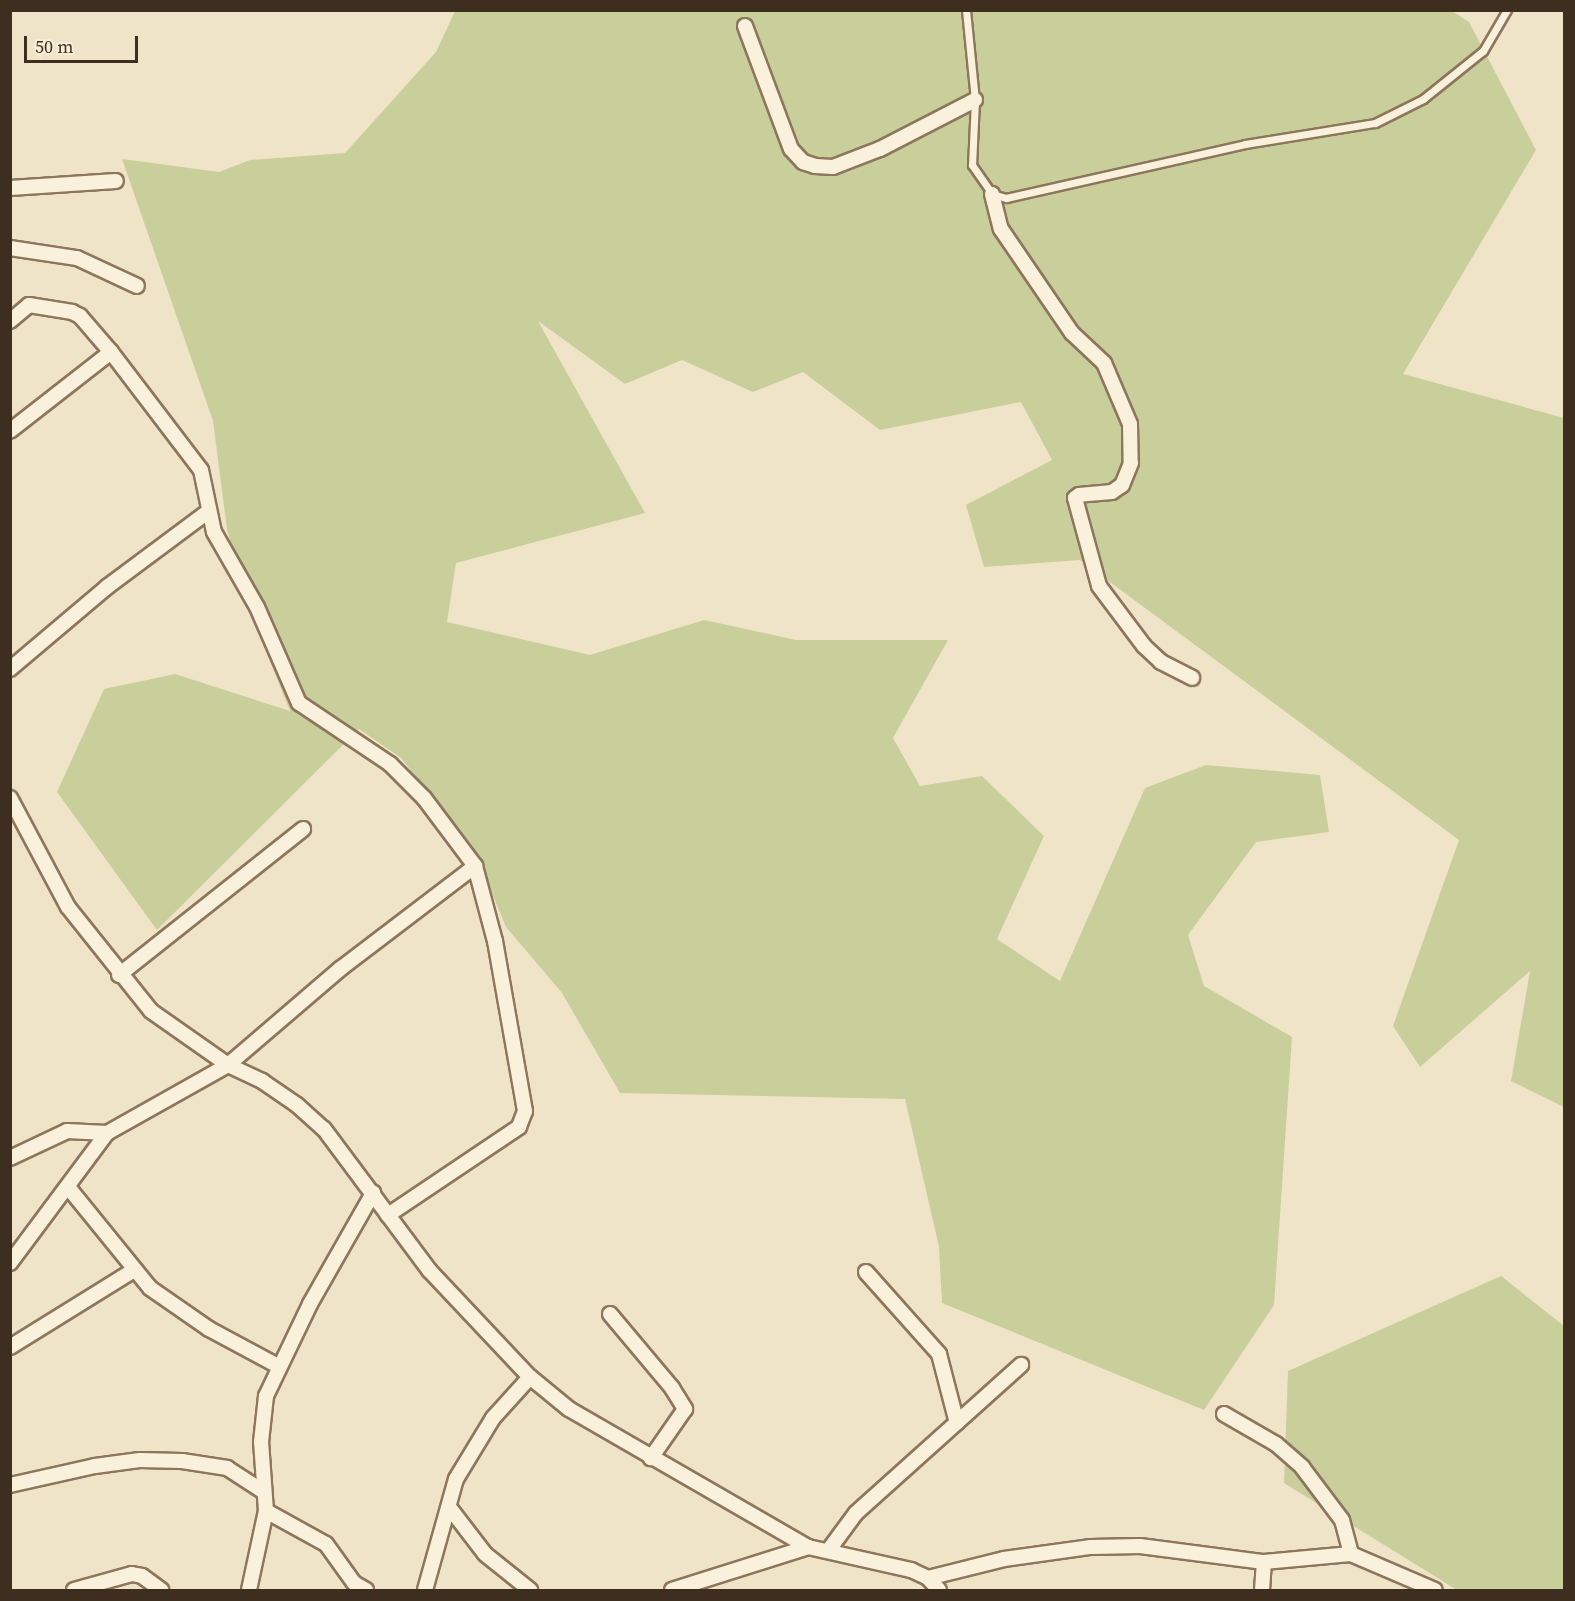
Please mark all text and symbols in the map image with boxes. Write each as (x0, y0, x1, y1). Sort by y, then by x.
scale bar (27, 24, 141, 62)
text: 50 m (35, 34, 73, 59)

